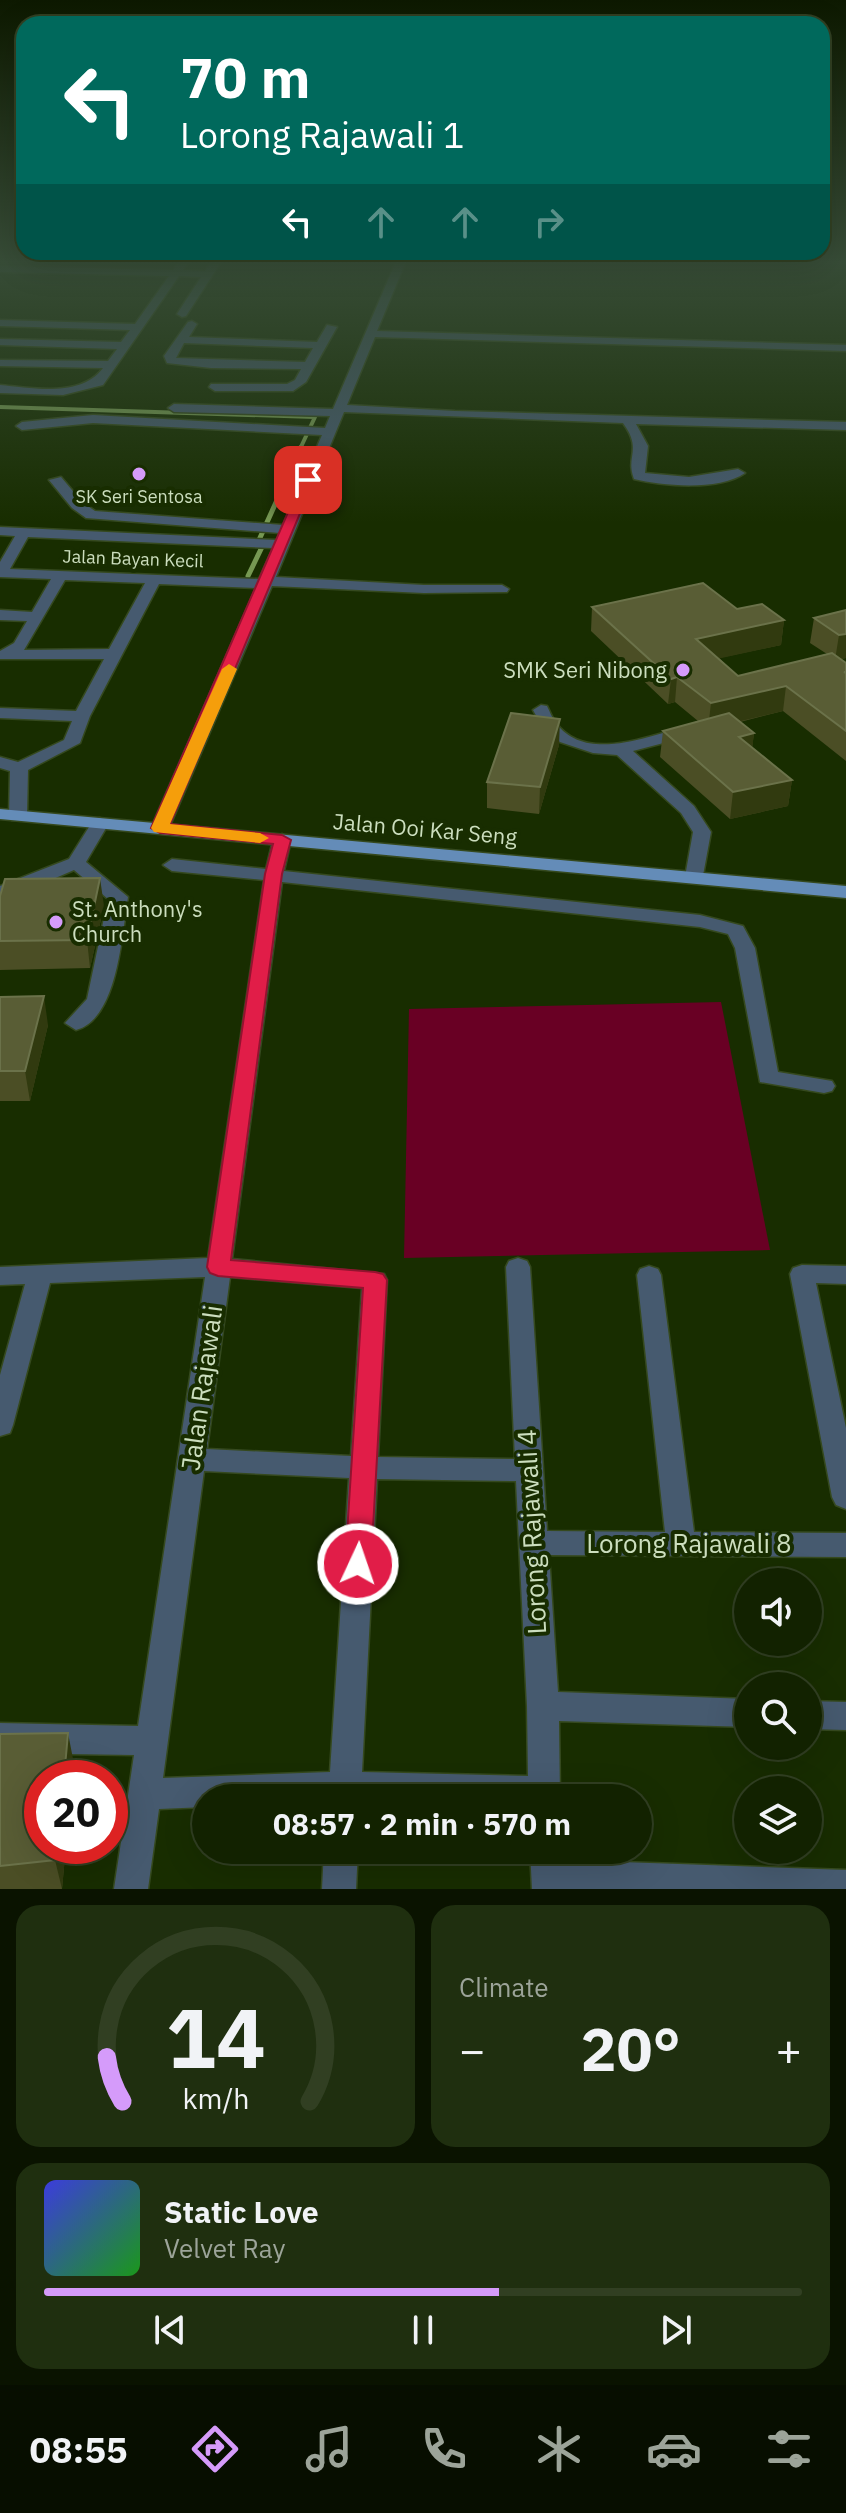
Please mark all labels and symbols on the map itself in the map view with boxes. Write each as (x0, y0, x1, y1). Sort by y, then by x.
pin (274, 446, 342, 514)
marker: SK Seri Sentosa (130, 465, 148, 483)
place label: SK Seri Sentosa (75, 485, 203, 508)
street label: Jalan Bayan Kecil (62, 545, 204, 572)
place label: SMK Seri Nibong (503, 655, 667, 684)
marker: SMK Seri Nibong (674, 661, 692, 679)
street label: Jalan Ooi Kar Seng (332, 806, 519, 851)
place label: St. Anthony's Church (72, 894, 203, 948)
marker: St. Anthony's Church (47, 913, 65, 931)
street label: Jalan Rajawali (173, 1303, 229, 1473)
street label: Lorong Rajawali 4 (509, 1429, 553, 1636)
position arrow (316, 1522, 400, 1606)
street label: Lorong Rajawali 8 (586, 1526, 792, 1560)
speed limit sign: 20 (24, 1760, 128, 1864)

